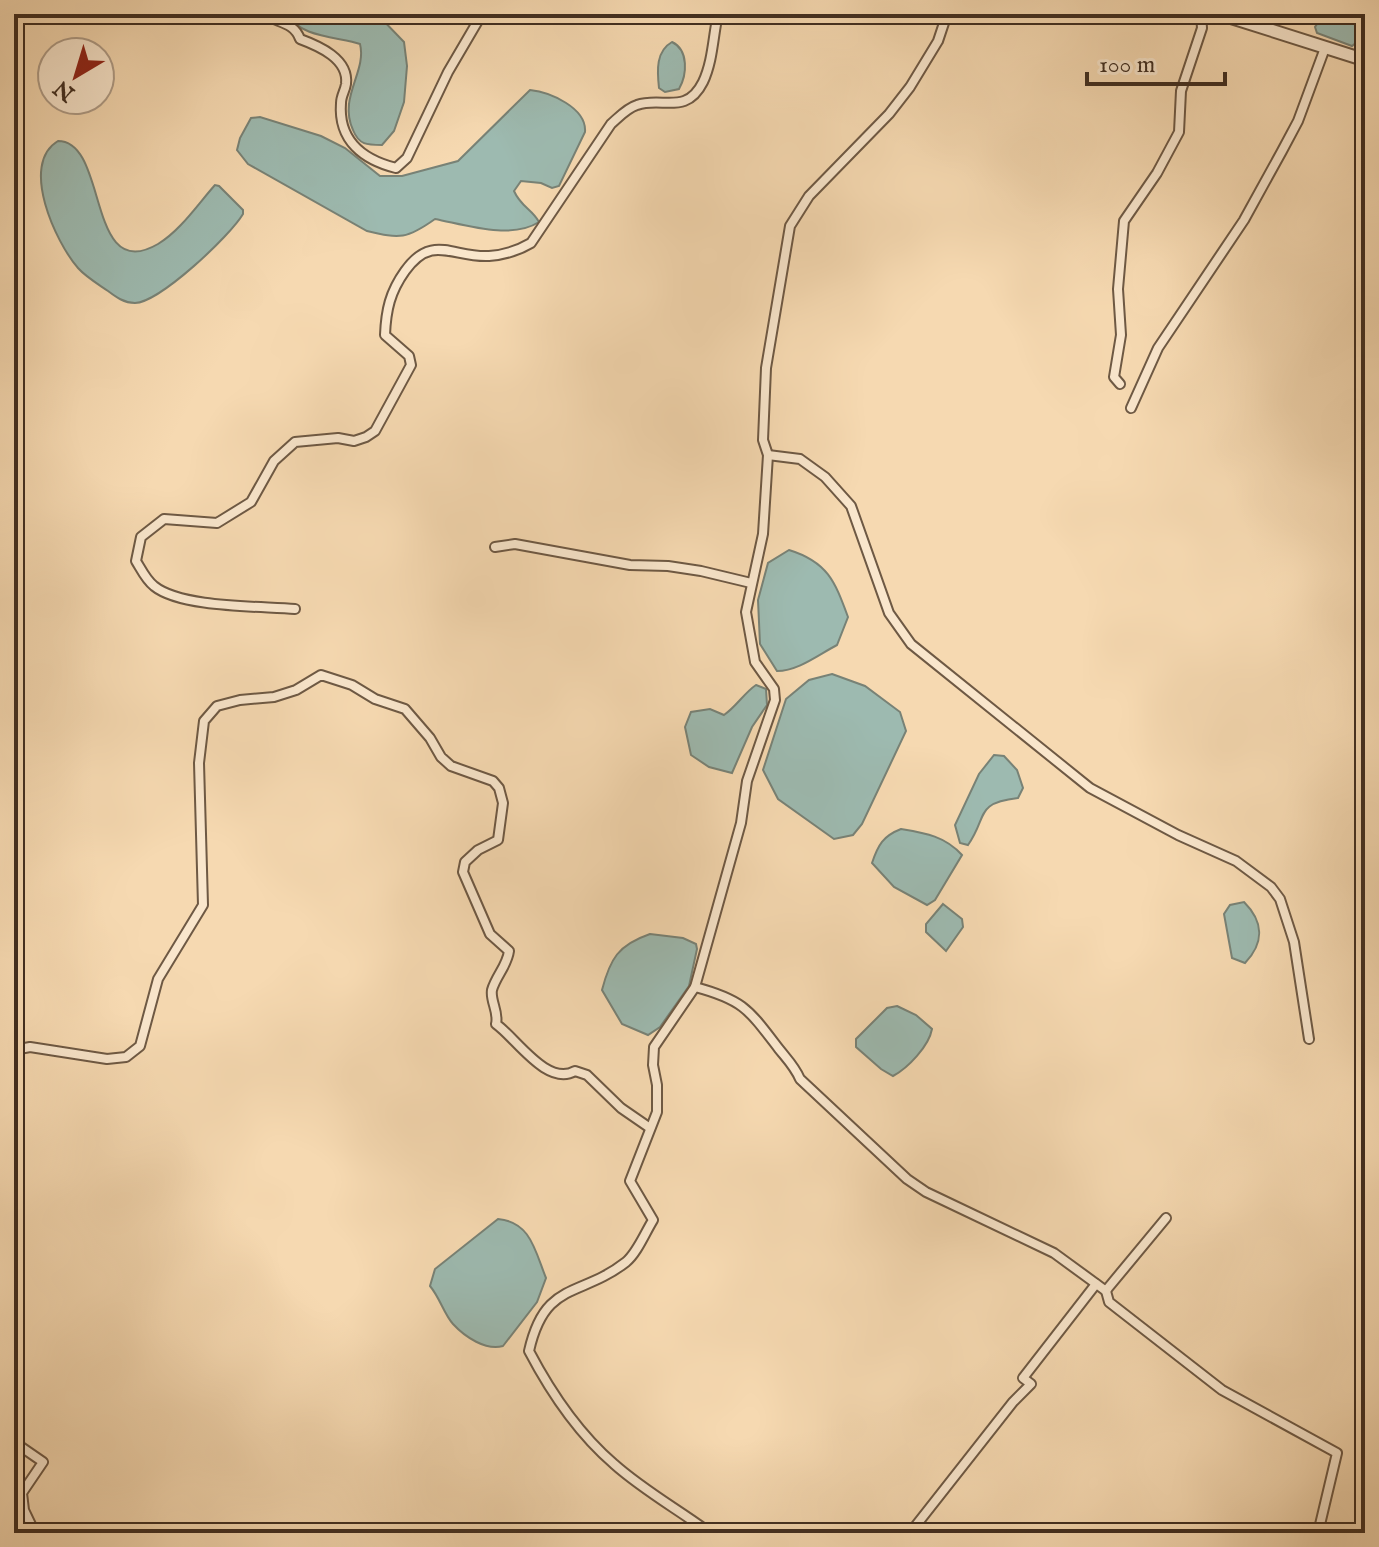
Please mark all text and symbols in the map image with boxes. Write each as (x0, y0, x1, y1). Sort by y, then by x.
north arrow (36, 36, 116, 116)
scale bar (1087, 36, 1225, 86)
text: 100 m (1099, 50, 1155, 81)
text: N (49, 73, 82, 108)

